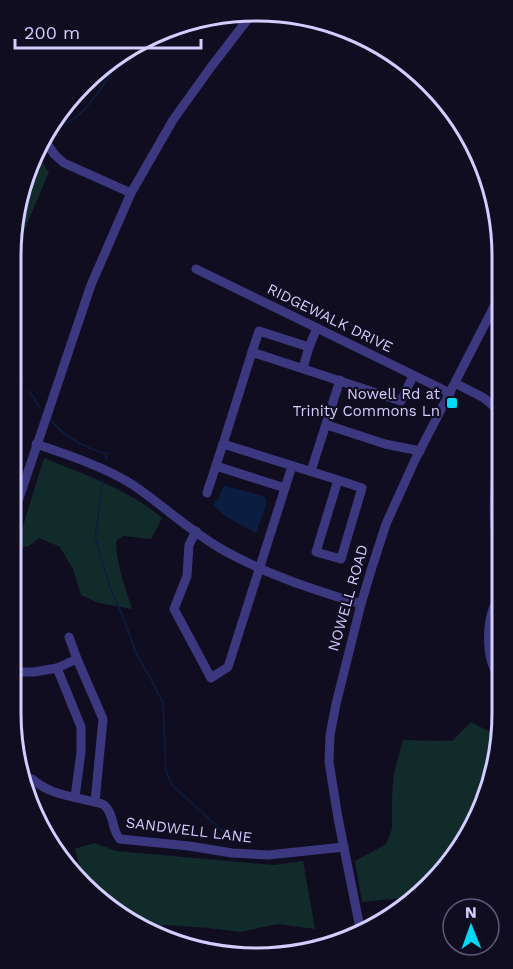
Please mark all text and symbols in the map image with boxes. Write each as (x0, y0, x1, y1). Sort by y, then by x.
scale bar (15, 12, 201, 50)
text: 200 m (24, 22, 80, 43)
street label: RIDGEWALK DRIVE (264, 280, 396, 356)
place label: Nowell Rd at Trinity Commons Ln (292, 385, 441, 420)
marker: Nowell Rd at Trinity Commons Ln (445, 396, 459, 410)
street label: NOWELL ROAD (324, 543, 372, 653)
street label: SANDWELL LANE (125, 813, 253, 847)
north arrow (441, 897, 501, 957)
text: N (465, 903, 477, 922)

